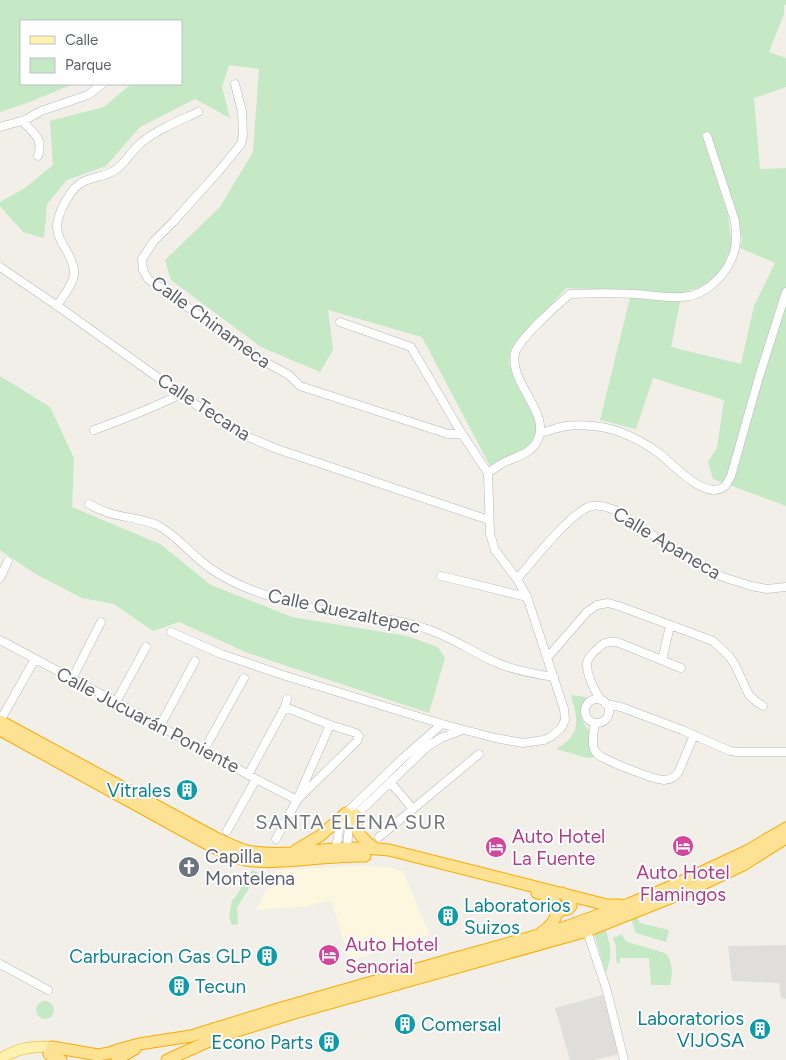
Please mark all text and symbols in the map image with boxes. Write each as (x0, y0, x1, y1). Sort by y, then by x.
legend (20, 20, 182, 85)
text: Calle (65, 31, 98, 49)
text: Parque (65, 56, 112, 74)
street label: Calle Chinameca (147, 271, 275, 373)
street label: Calle Tecana (153, 368, 255, 446)
street label: Calle Apaneca (609, 502, 725, 584)
street label: Calle Quezaltepec (266, 584, 422, 638)
street label: Calle Jucuarán Poniente (52, 662, 244, 778)
building icon: Vitrales (175, 778, 199, 802)
place label: Vitrales (107, 779, 171, 802)
district label: SANTA ELENA SUR (255, 810, 447, 834)
place label: Auto Hotel La Fuente (512, 825, 605, 870)
hotel icon: Auto Hotel Flamingos (671, 834, 695, 858)
hotel icon: Auto Hotel La Fuente (484, 835, 508, 859)
place label: Capilla Montelena (205, 845, 295, 890)
church icon: Capilla Montelena (177, 855, 201, 879)
place label: Auto Hotel Flamingos (636, 861, 730, 906)
place label: Laboratorios Suizos (464, 894, 571, 939)
building icon: Laboratorios Suizos (436, 904, 460, 928)
place label: Auto Hotel Senorial (345, 933, 438, 978)
hotel icon: Auto Hotel Senorial (317, 943, 341, 967)
building icon: Carburacion Gas GLP (255, 944, 279, 968)
place label: Carburacion Gas GLP (69, 945, 251, 968)
building icon: Tecun (167, 974, 191, 998)
place label: Tecun (195, 975, 246, 998)
place label: Laboratorios VIJOSA (637, 1007, 744, 1052)
building icon: Comersal (393, 1012, 417, 1036)
place label: Comersal (421, 1013, 501, 1036)
building icon: Laboratorios VIJOSA (748, 1017, 772, 1041)
building icon: Econo Parts (317, 1030, 341, 1054)
place label: Econo Parts (211, 1031, 313, 1054)

